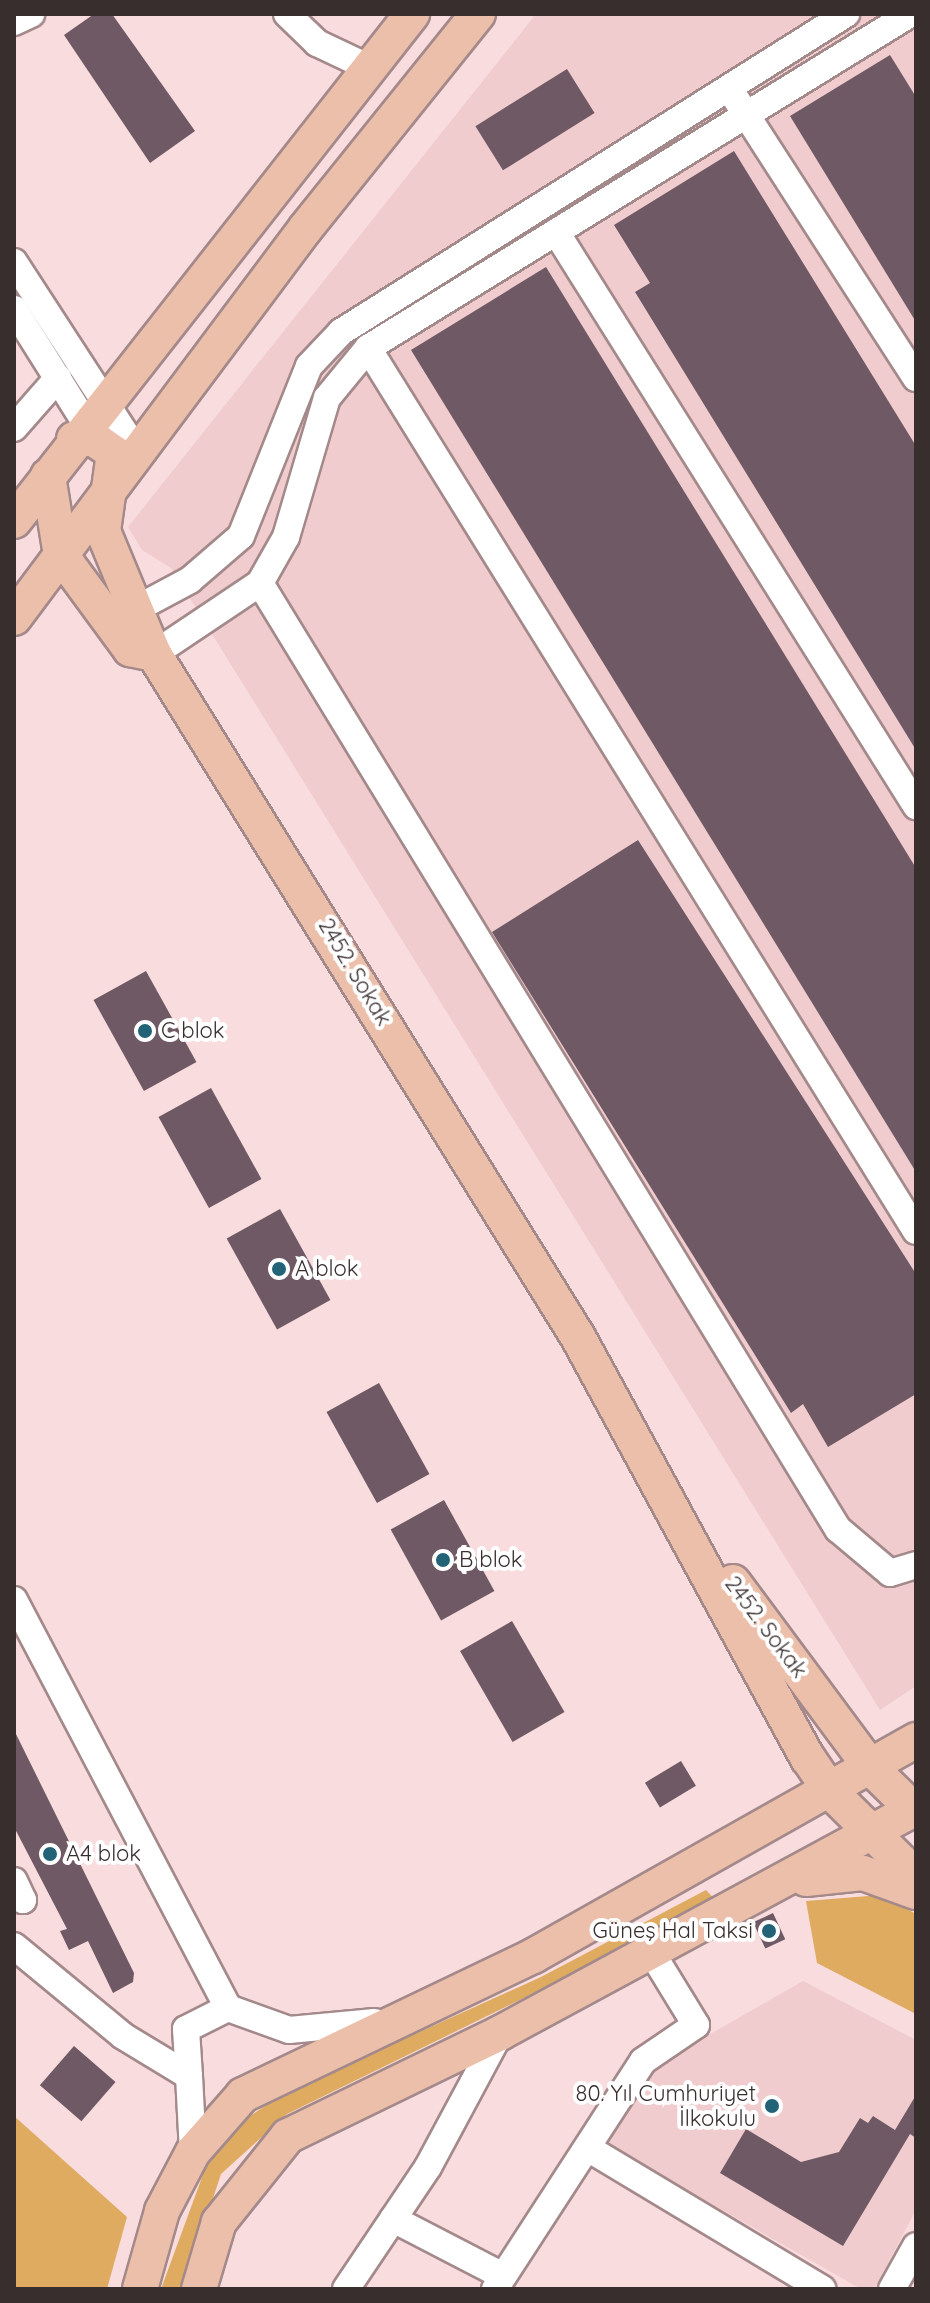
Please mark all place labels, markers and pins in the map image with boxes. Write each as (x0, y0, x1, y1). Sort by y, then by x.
place label: C blok (161, 1018, 225, 1044)
marker: C blok (136, 1022, 154, 1040)
place label: A blok (295, 1256, 358, 1282)
marker: A blok (270, 1260, 288, 1278)
place label: B blok (459, 1547, 523, 1573)
marker: B blok (434, 1551, 452, 1569)
place label: A4 blok (66, 1841, 141, 1867)
marker: A4 blok (41, 1845, 59, 1863)
place label: Güneş Hal Taksi (592, 1918, 753, 1944)
marker: Güneş Hal Taksi (760, 1922, 778, 1940)
place label: 80. Yıl Cumhuriyet İlkokulu (576, 2080, 756, 2132)
marker: 80. Yıl Cumhuriyet İlkokulu (763, 2097, 781, 2115)

